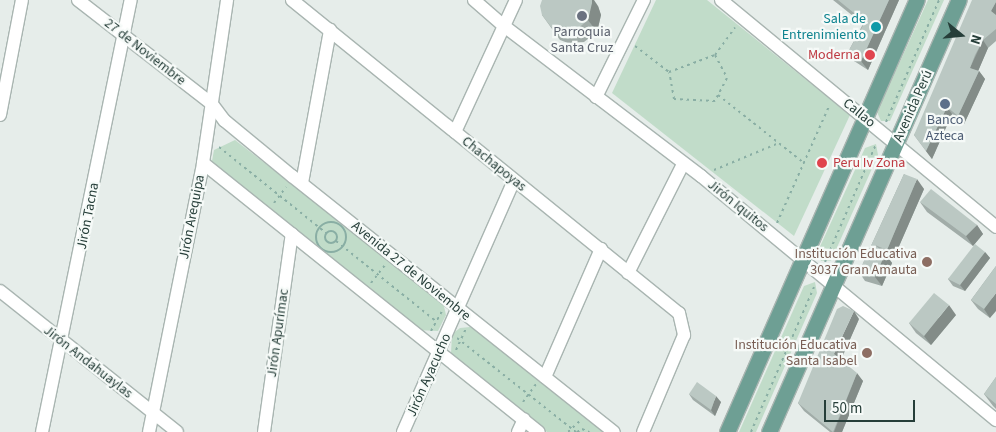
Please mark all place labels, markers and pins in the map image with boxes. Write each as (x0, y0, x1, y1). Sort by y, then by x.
marker: Parroquia Santa Cruz (576, 10, 588, 22)
place label: Sala de Entrenimiento (782, 11, 866, 44)
marker: Sala de Entrenimiento (870, 21, 882, 33)
place label: Parroquia Santa Cruz (551, 24, 613, 56)
place label: Moderna (808, 47, 860, 63)
marker: Moderna (864, 49, 876, 61)
marker: Banco Azteca (939, 98, 951, 110)
place label: Banco Azteca (926, 112, 964, 144)
place label: Peru Iv Zona (833, 155, 905, 171)
marker: Peru Iv Zona (815, 156, 829, 170)
place label: Institución Educativa 3037 Gran Amauta (794, 246, 917, 278)
marker: Institución Educativa 3037 Gran Amauta (921, 256, 933, 268)
place label: Institución Educativa Santa Isabel (734, 337, 857, 370)
marker: Institución Educativa Santa Isabel (861, 347, 873, 359)

